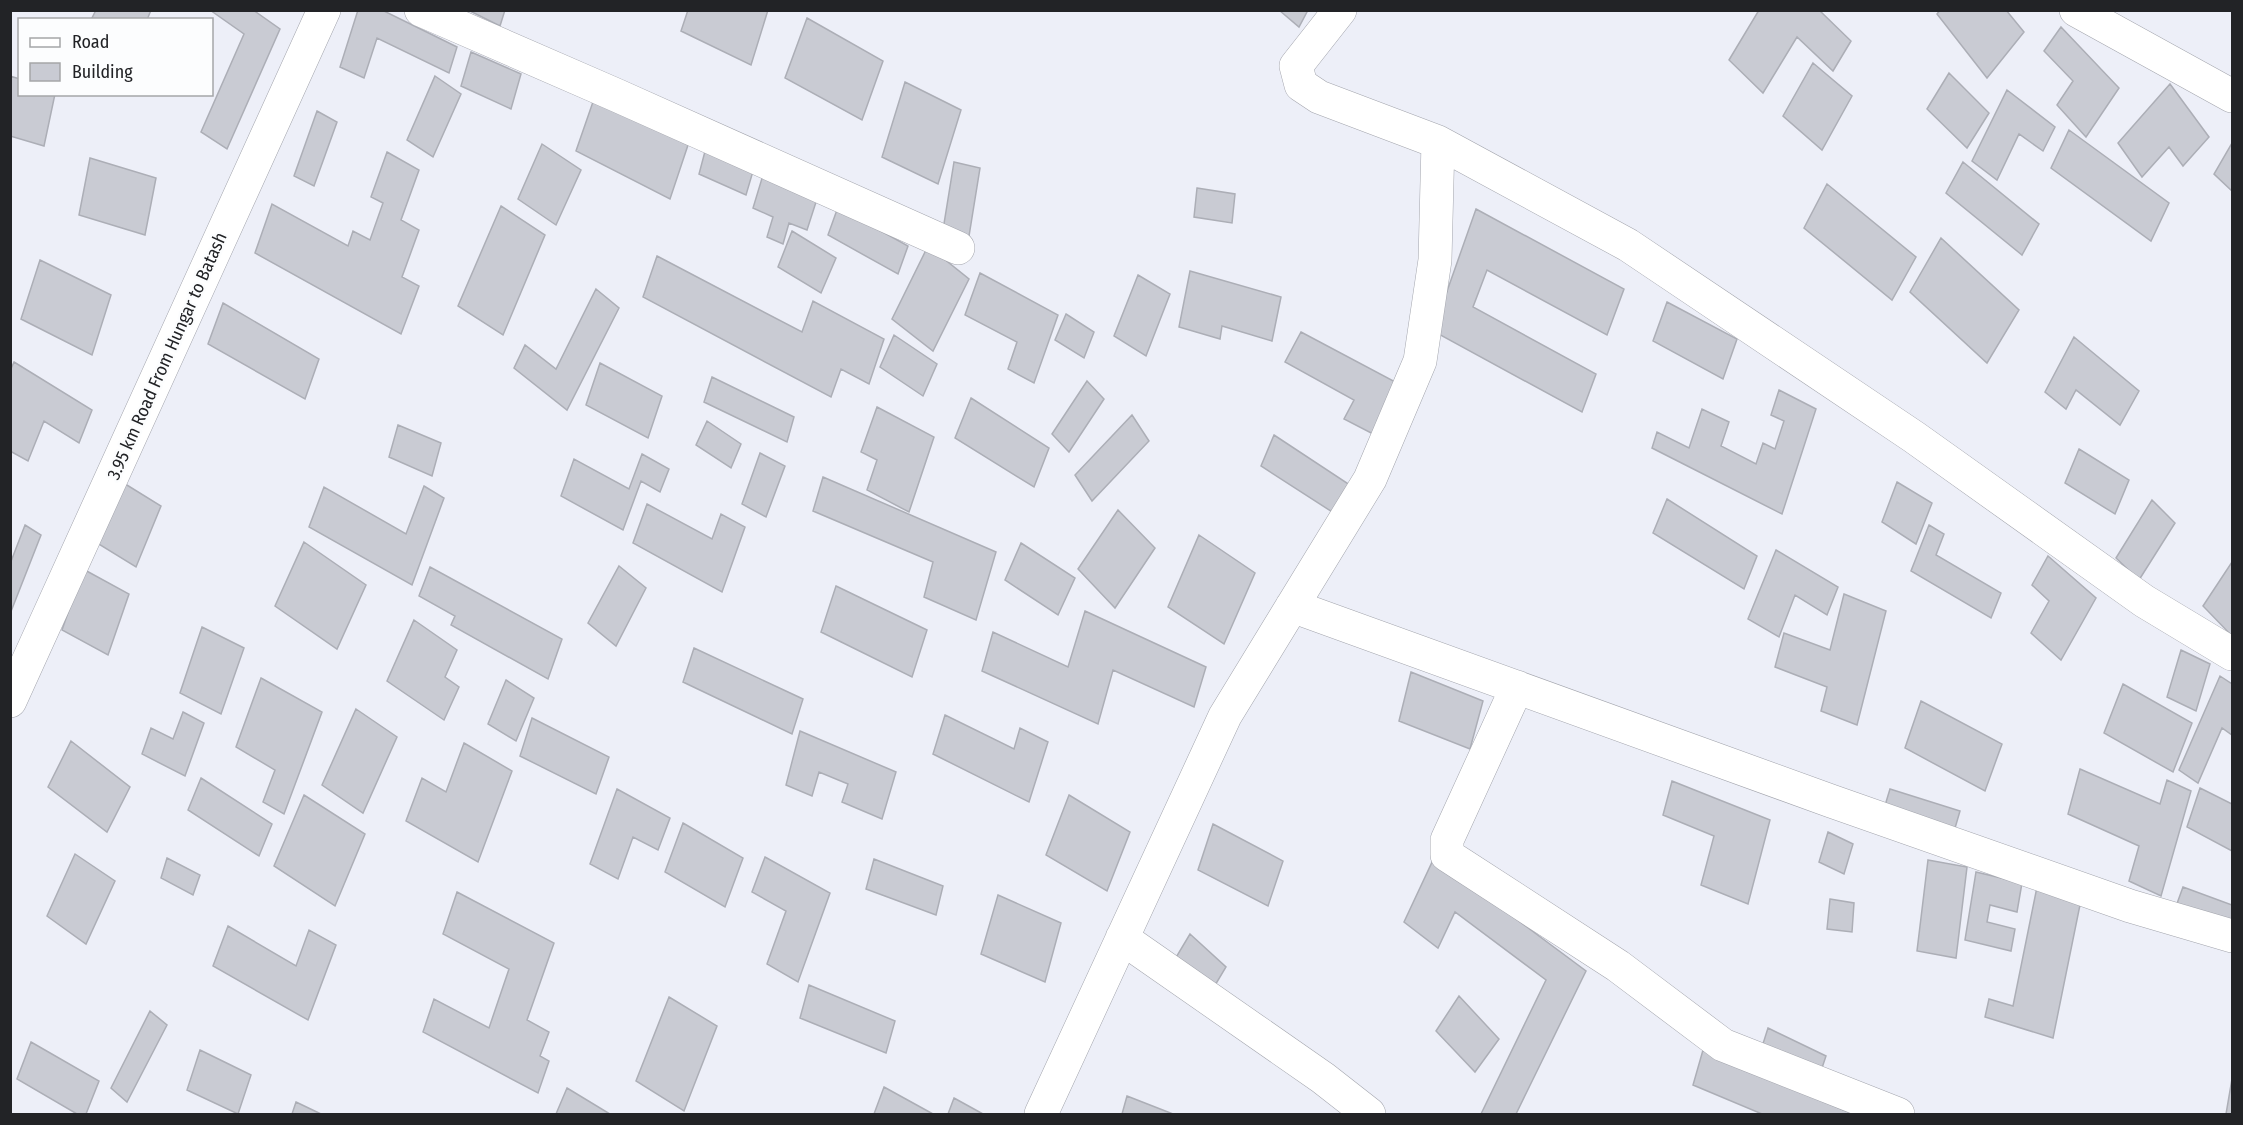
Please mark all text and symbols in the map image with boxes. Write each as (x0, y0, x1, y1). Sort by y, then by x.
legend (18, 18, 213, 96)
text: Road (72, 31, 109, 53)
text: Building (72, 61, 133, 83)
street label: 3.95 km Road From Hungar to Batash (102, 229, 232, 483)

